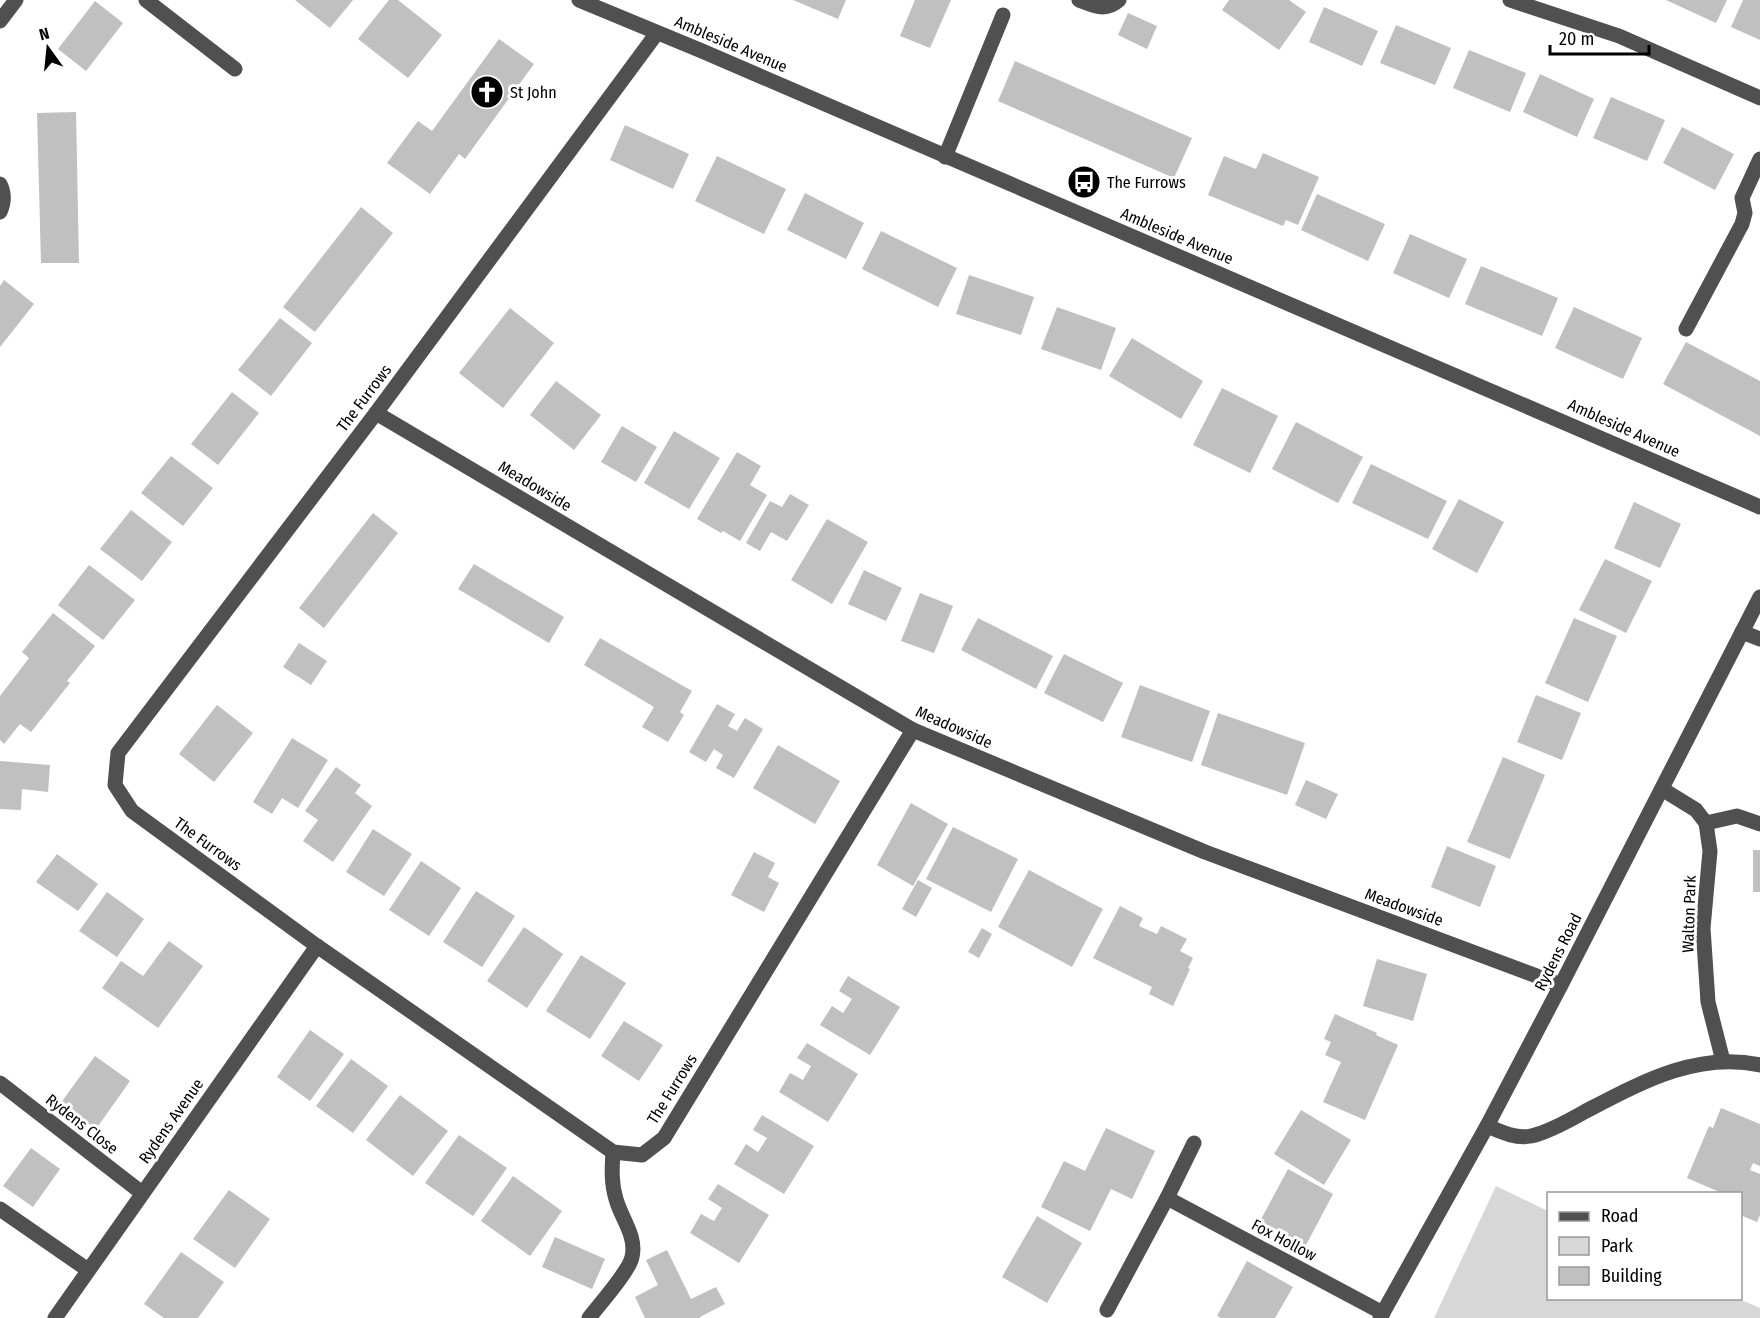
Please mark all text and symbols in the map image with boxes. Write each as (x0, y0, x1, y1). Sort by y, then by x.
street label: Ambleside Avenue (672, 12, 790, 76)
north arrow (18, 18, 78, 78)
scale bar (1550, 18, 1649, 56)
text: N (37, 24, 51, 44)
text: 20 m (1559, 28, 1594, 50)
church icon: St John (469, 74, 505, 110)
place label: St John (510, 83, 557, 102)
bus stop icon: The Furrows (1066, 164, 1102, 200)
place label: The Furrows (1107, 173, 1186, 192)
street label: Ambleside Avenue (1118, 204, 1236, 268)
street label: The Furrows (333, 361, 395, 435)
street label: Ambleside Avenue (1565, 395, 1683, 461)
street label: Meadowside (495, 457, 575, 515)
street label: Meadowside (913, 702, 995, 752)
street label: The Furrows (171, 813, 246, 875)
street label: Walton Park (1678, 874, 1700, 953)
street label: Meadowside (1362, 884, 1446, 930)
street label: Rydens Road (1530, 910, 1586, 994)
street label: The Furrows (643, 1050, 701, 1127)
street label: Rydens Avenue (135, 1075, 207, 1167)
street label: Rydens Close (42, 1090, 122, 1158)
legend (1547, 1192, 1742, 1300)
text: Road (1601, 1205, 1638, 1227)
street label: Fox Hollow (1248, 1215, 1320, 1265)
text: Park (1601, 1235, 1634, 1257)
text: Building (1601, 1265, 1662, 1287)

